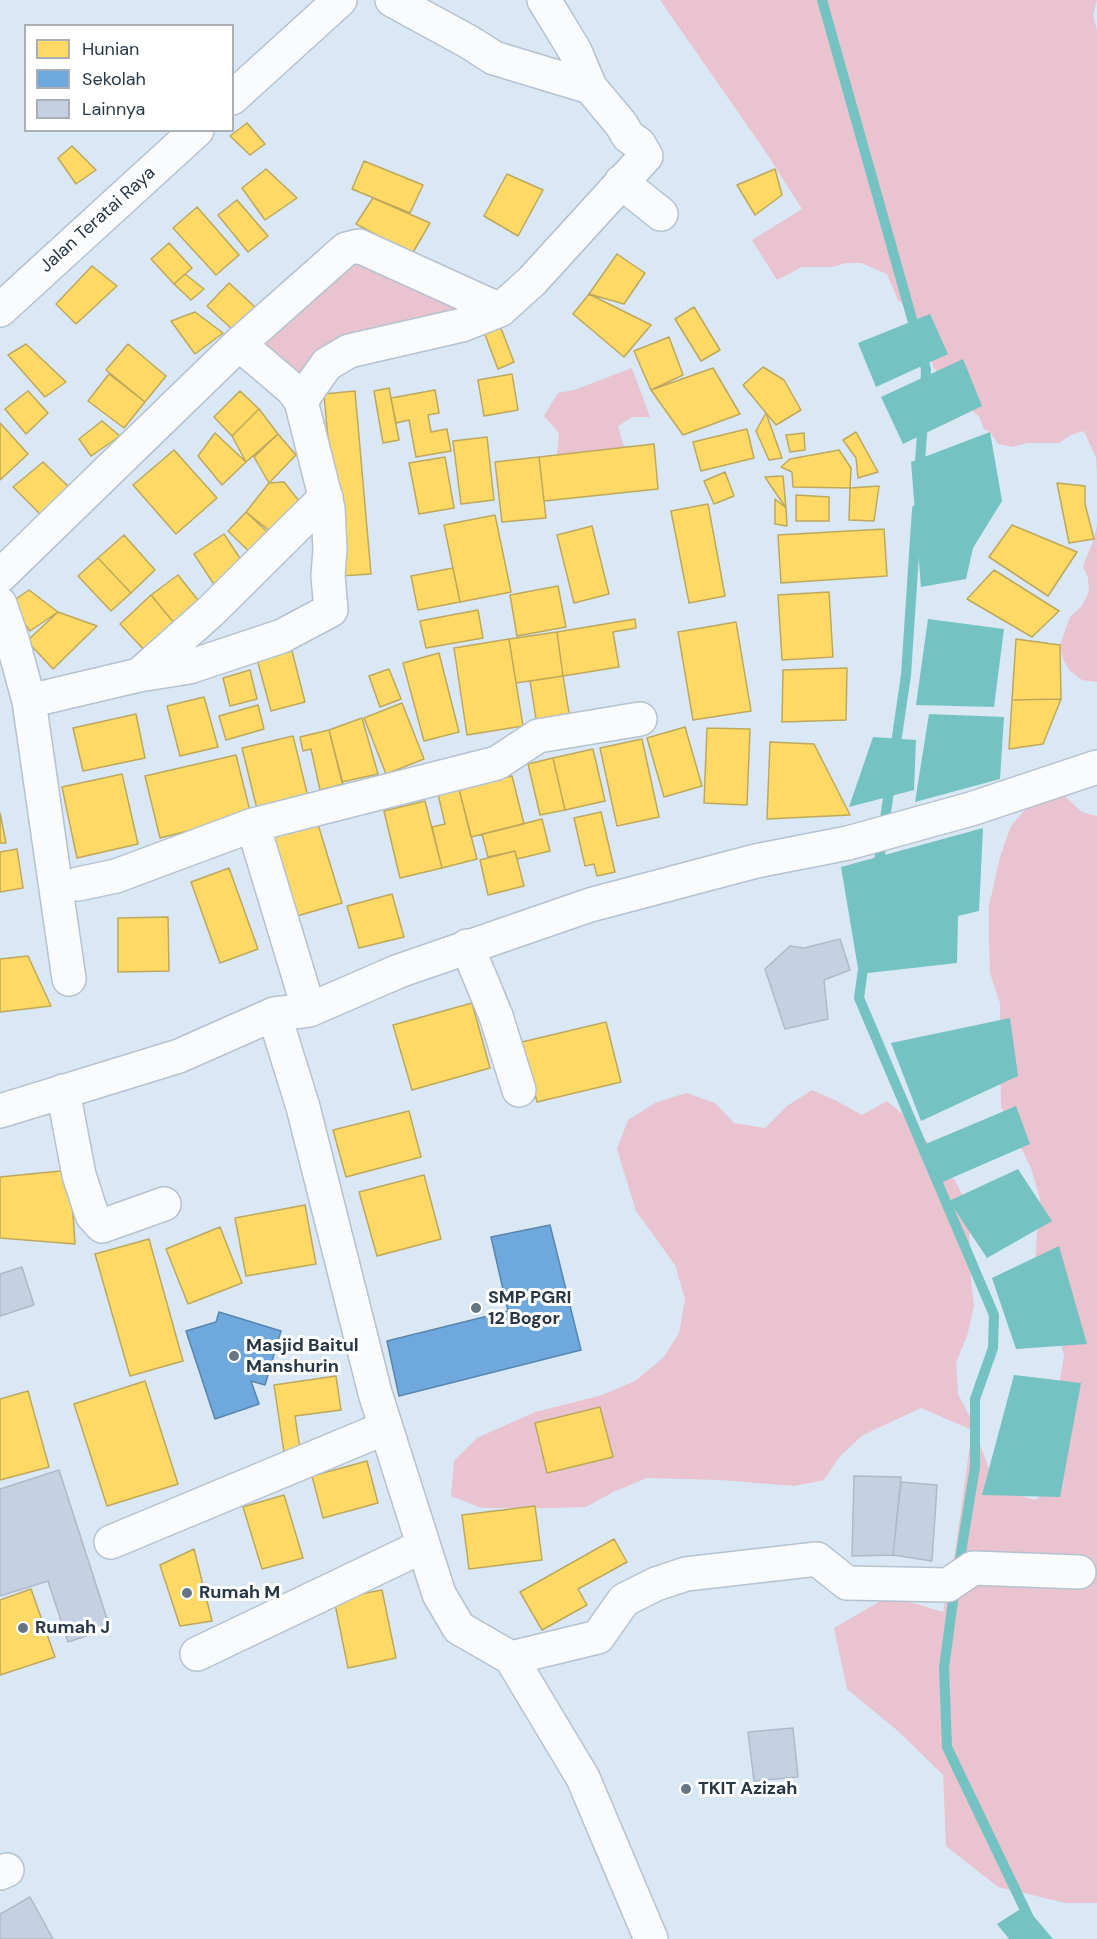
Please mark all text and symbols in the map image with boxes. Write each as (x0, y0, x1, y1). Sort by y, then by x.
legend (24, 24, 234, 132)
text: Hunian (82, 37, 139, 61)
text: Sekolah (82, 67, 146, 91)
text: Lainnya (82, 97, 145, 121)
street label: Jalan Teratai Raya (36, 163, 160, 277)
place label: SMP PGRI 12 Bogor (488, 1287, 571, 1330)
marker: SMP PGRI 12 Bogor (469, 1301, 483, 1315)
place label: Masjid Baitul Manshurin (246, 1335, 359, 1378)
marker: Masjid Baitul Manshurin (227, 1349, 241, 1363)
place label: Rumah M (199, 1582, 280, 1604)
marker: Rumah M (180, 1586, 194, 1600)
place label: Rumah J (35, 1617, 110, 1639)
marker: Rumah J (16, 1621, 30, 1635)
place label: TKIT Azizah (698, 1778, 797, 1800)
marker: TKIT Azizah (679, 1782, 693, 1796)

